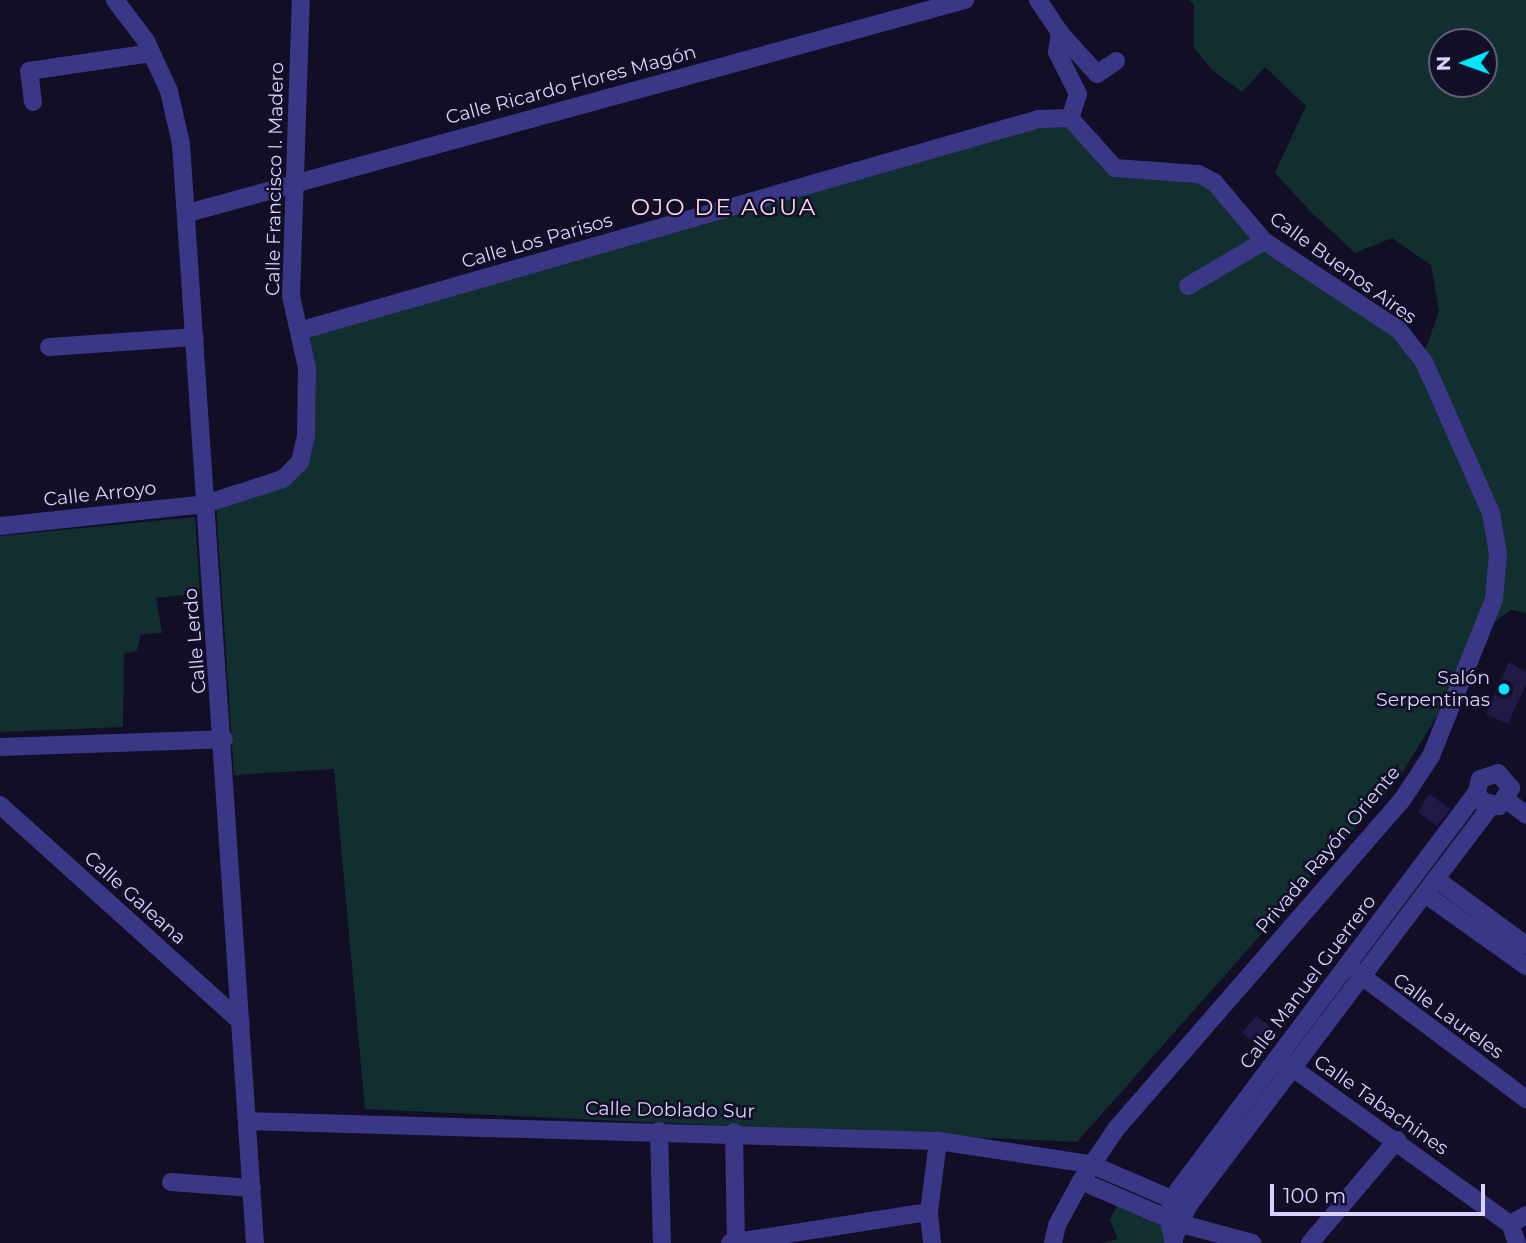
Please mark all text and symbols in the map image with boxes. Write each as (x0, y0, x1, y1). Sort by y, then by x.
north arrow (1428, 28, 1498, 98)
street label: Calle Ricardo Flores Magón (443, 41, 699, 129)
text: N (1432, 55, 1455, 71)
street label: Calle Francisco I. Madero (262, 62, 288, 296)
district label: OJO DE AGUA (632, 193, 816, 221)
street label: Calle Buenos Aires (1265, 207, 1421, 329)
street label: Calle Los Parisos (459, 209, 615, 273)
street label: Calle Arroyo (42, 477, 158, 511)
street label: Calle Lerdo (179, 587, 211, 695)
place label: Salón Serpentinas (1376, 667, 1490, 711)
marker: Salón Serpentinas (1496, 681, 1512, 697)
street label: Privada Rayón Oriente (1251, 762, 1405, 938)
street label: Calle Galeana (80, 846, 190, 950)
street label: Calle Manuel Guerrero (1235, 890, 1381, 1074)
street label: Calle Laureles (1388, 968, 1508, 1064)
street label: Calle Tabachines (1309, 1050, 1453, 1160)
street label: Calle Doblado Sur (585, 1097, 755, 1123)
scale bar (1274, 1170, 1489, 1214)
text: 100 m (1283, 1183, 1346, 1208)

